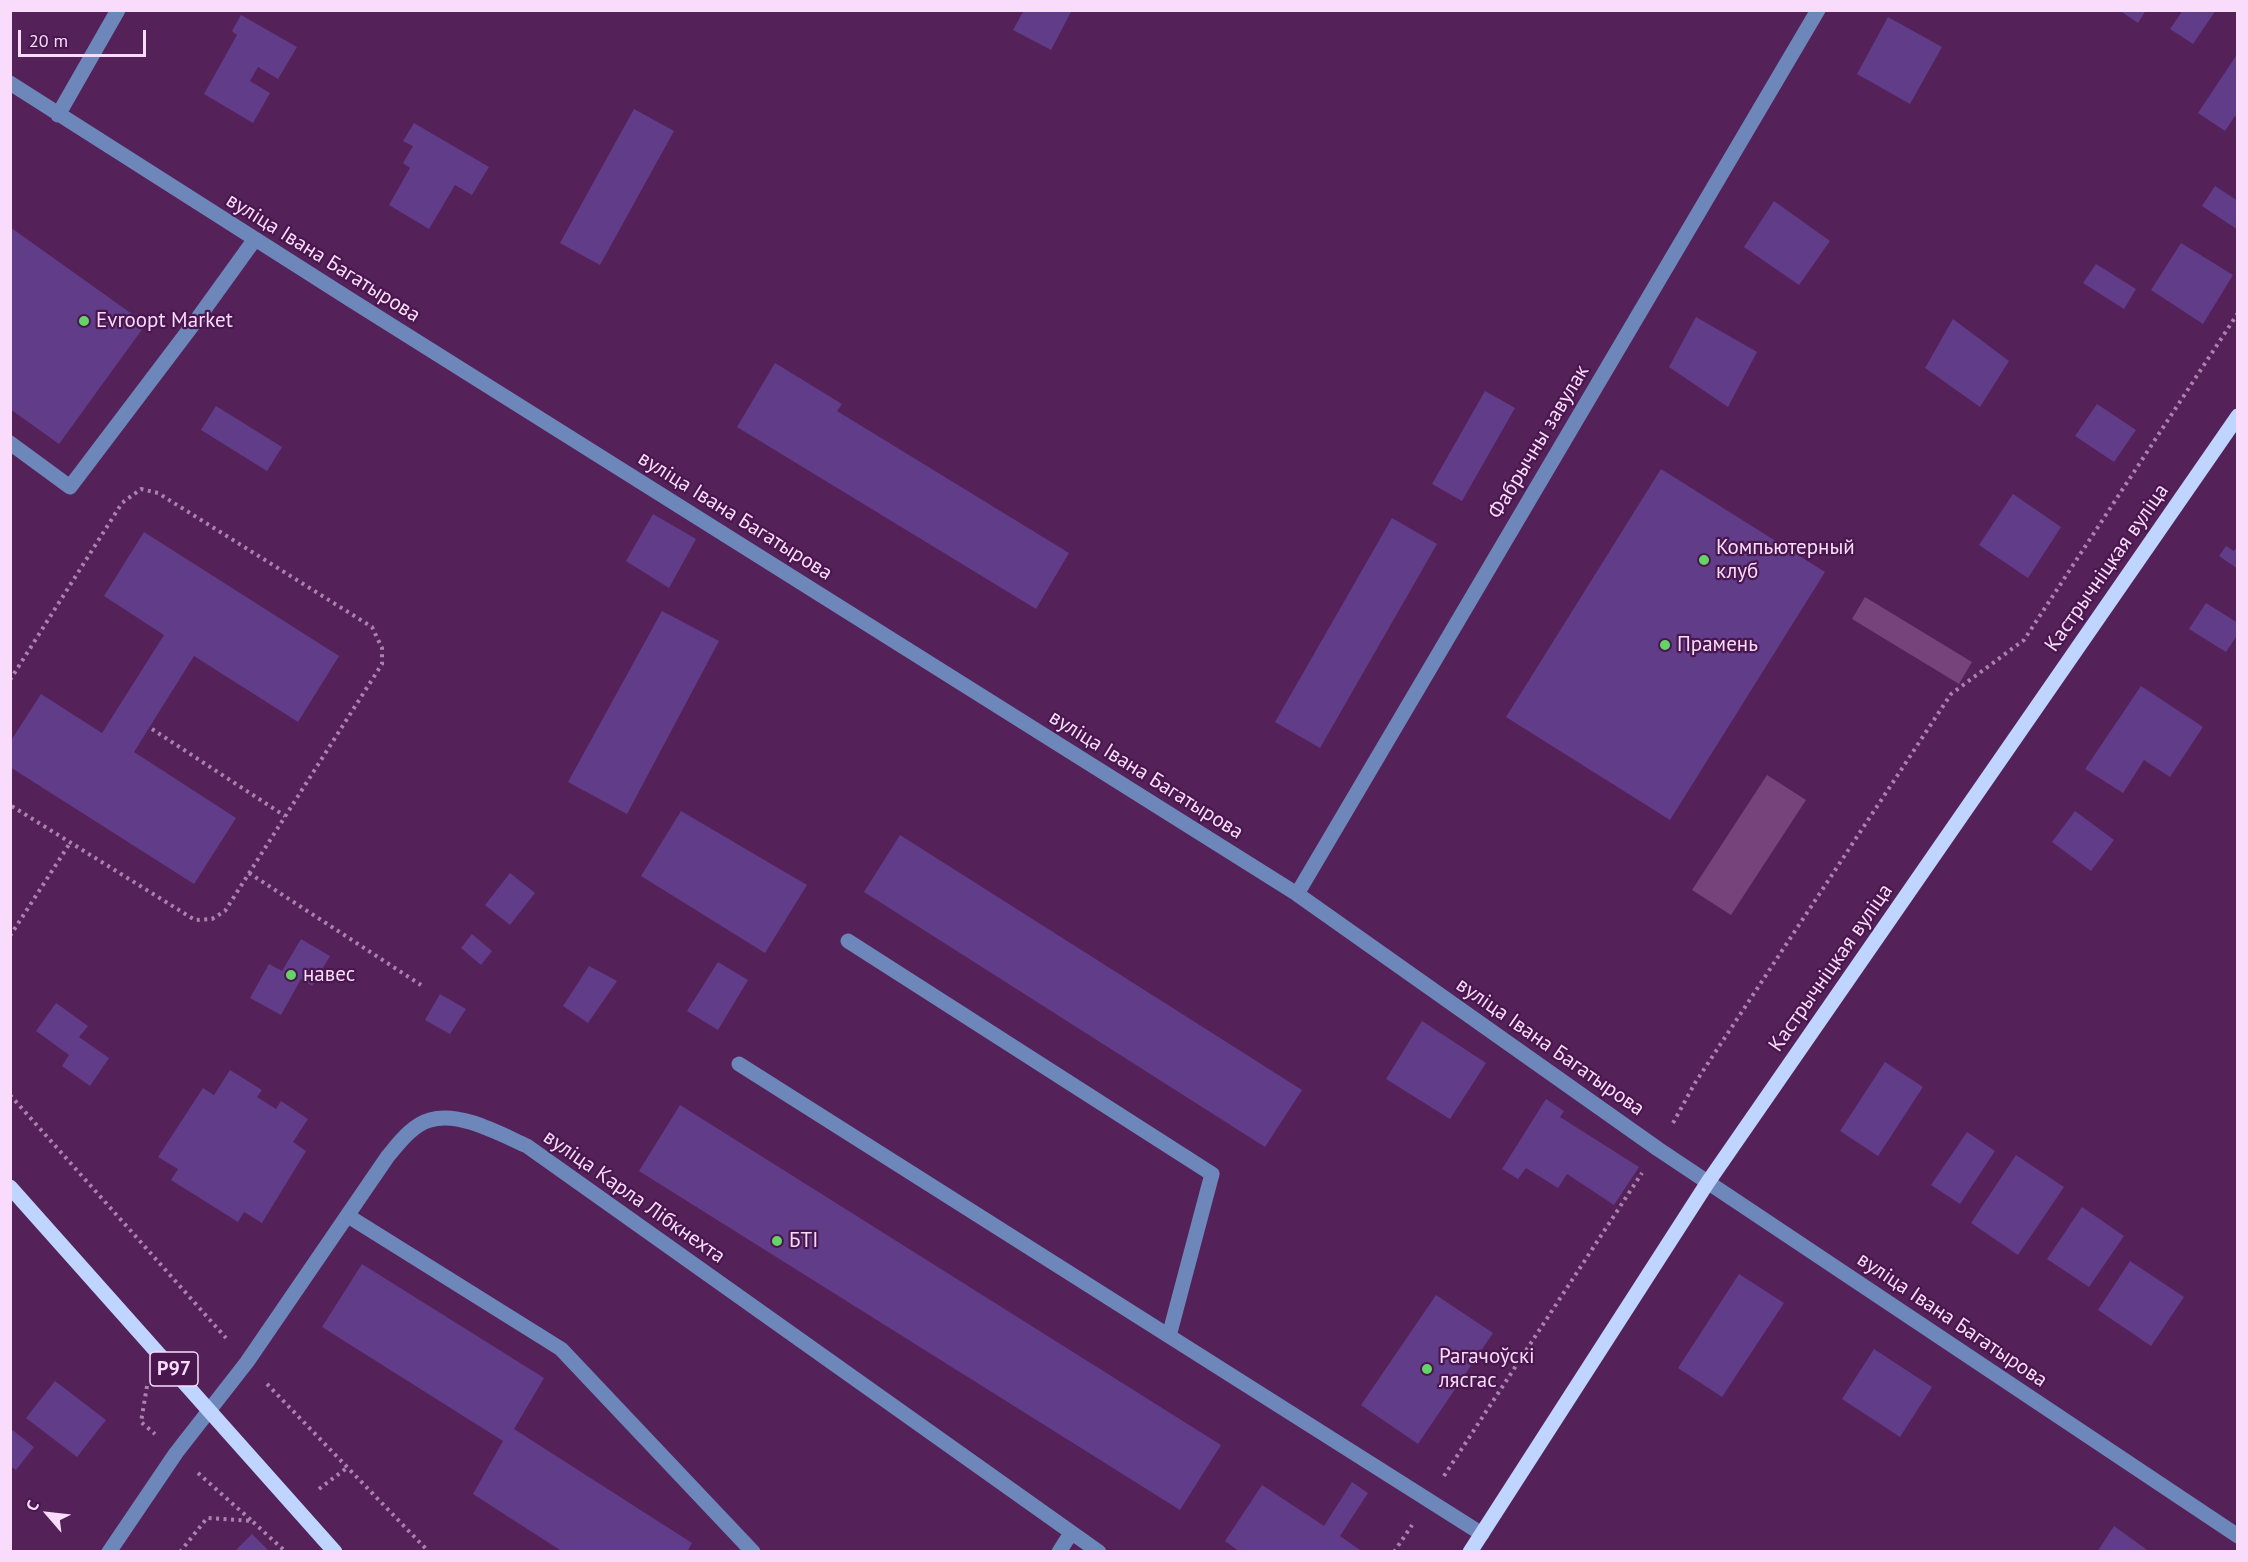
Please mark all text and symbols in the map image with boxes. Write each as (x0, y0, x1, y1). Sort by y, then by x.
scale bar (21, 18, 148, 56)
text: 20 m (29, 29, 68, 52)
street label: вуліца Івана Багатырова (221, 188, 425, 328)
place label: Evroopt Market (96, 308, 233, 334)
marker: Evroopt Market (77, 314, 91, 328)
street label: Фабрычны завулак (1483, 360, 1595, 524)
street label: вуліца Івана Багатырова (633, 446, 837, 586)
street label: Кастрычніцкая вуліца (2040, 479, 2174, 657)
place label: Компьютерный клуб (1716, 535, 1855, 585)
marker: Компьютерный клуб (1697, 553, 1711, 567)
place label: Прамень (1677, 632, 1758, 658)
marker: Прамень (1658, 638, 1672, 652)
street label: вуліца Івана Багатырова (1044, 705, 1248, 845)
street label: Кастрычніцкая вуліца (1764, 879, 1898, 1057)
place label: навес (303, 962, 355, 988)
marker: навес (284, 968, 298, 982)
street label: вуліца Івана Багатырова (1451, 972, 1649, 1122)
street label: вуліца Карла Лібкнехта (538, 1125, 730, 1269)
place label: БТІ (789, 1228, 818, 1254)
marker: БТІ (770, 1234, 784, 1248)
street label: вуліца Івана Багатырова (1852, 1247, 2052, 1393)
place label: Рагачоўскі лясгас (1439, 1344, 1535, 1394)
road number: Р97 (150, 1352, 198, 1386)
marker: Рагачоўскі лясгас (1420, 1362, 1434, 1376)
north arrow (18, 1484, 78, 1544)
text: С (21, 1497, 43, 1514)

